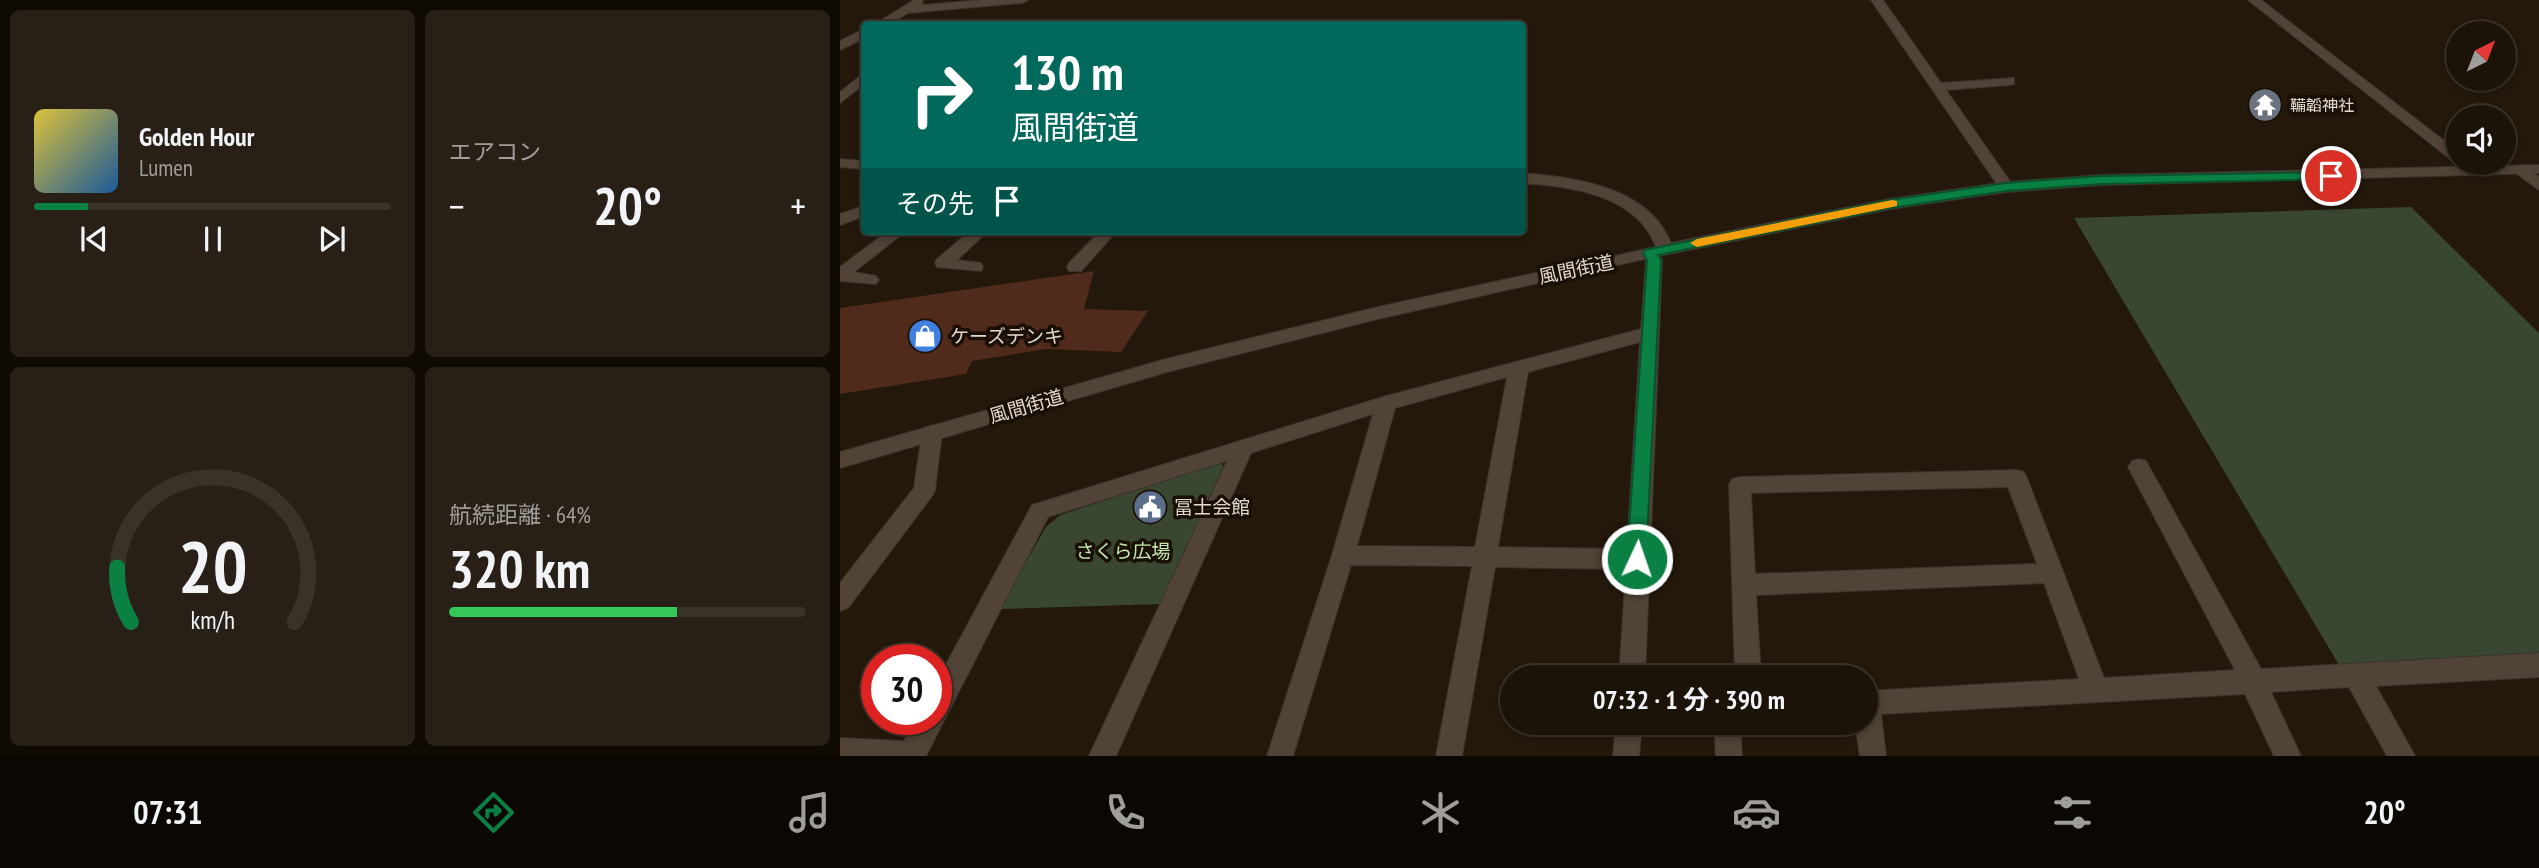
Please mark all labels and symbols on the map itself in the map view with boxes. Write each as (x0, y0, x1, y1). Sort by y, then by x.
north arrow (2446, 21, 2516, 91)
temple icon: 鞴韜神社 (2246, 86, 2284, 124)
place label: 鞴韜神社 (2290, 95, 2354, 115)
pin (2301, 146, 2361, 206)
street label: 風間街道 (1536, 249, 1616, 289)
shop icon: ケーズデンキ (906, 317, 944, 355)
place label: ケーズデンキ (950, 324, 1063, 348)
street label: 風間街道 (986, 384, 1066, 428)
public building icon: 冨士会館 (1131, 488, 1169, 526)
place label: 冨士会館 (1174, 495, 1250, 519)
position arrow (1600, 522, 1674, 596)
park label: さくら広場 (1075, 539, 1171, 563)
speed limit sign: 30 (861, 644, 952, 735)

